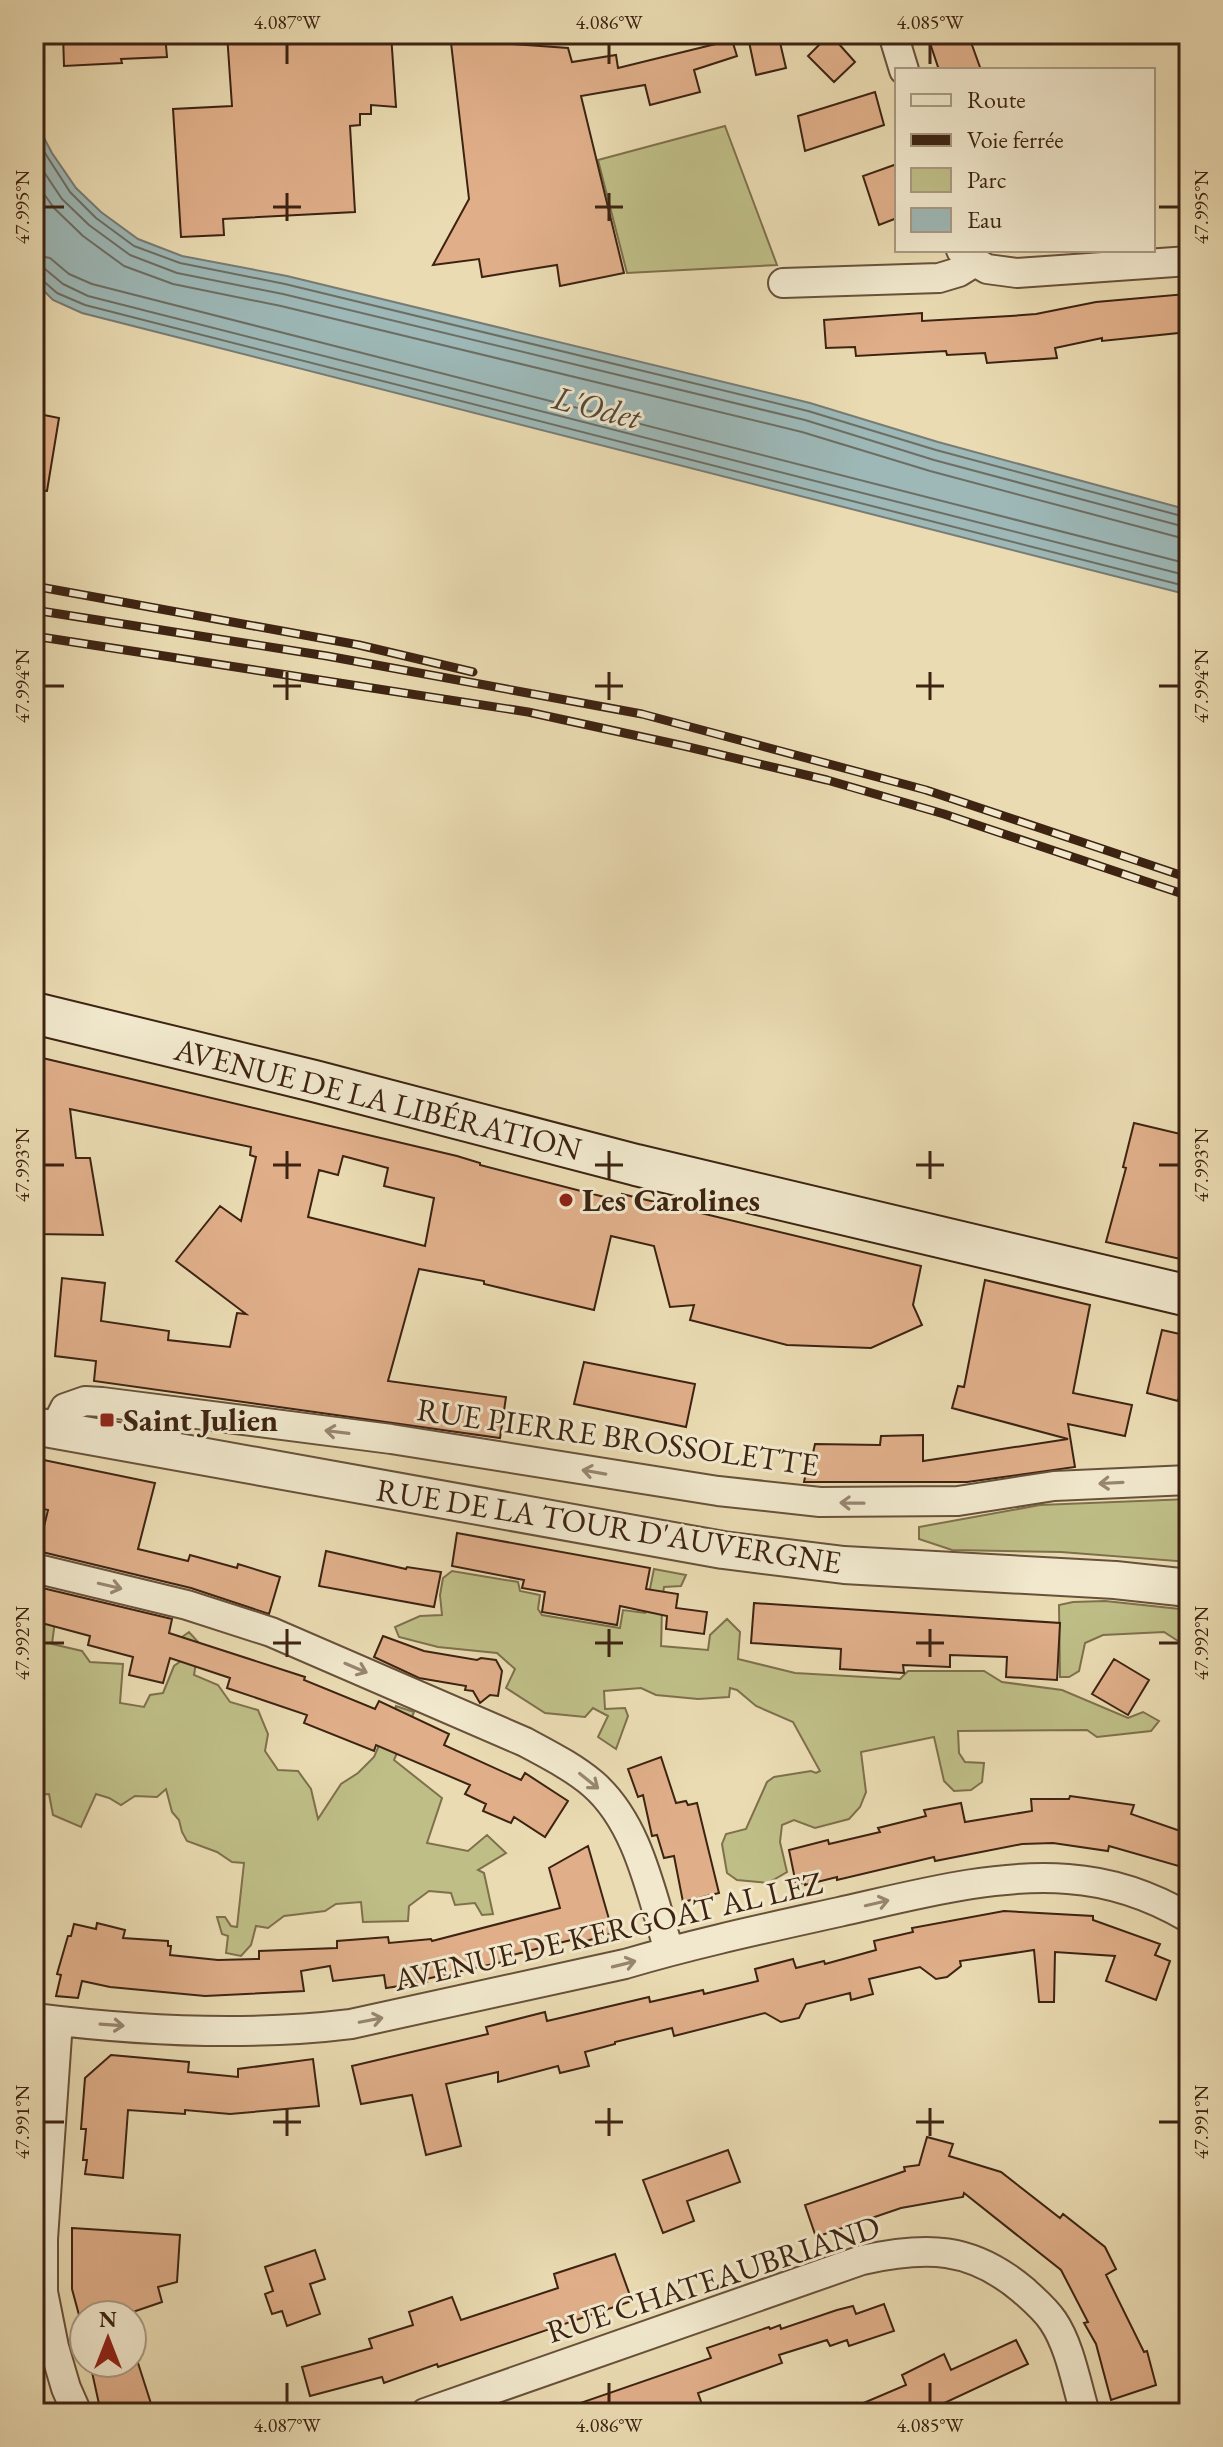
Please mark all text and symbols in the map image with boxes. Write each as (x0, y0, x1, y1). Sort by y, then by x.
text: 4.087°W (253, 9, 321, 35)
text: 4.086°W (575, 9, 643, 35)
text: 4.085°W (896, 9, 964, 35)
legend (895, 68, 1155, 252)
text: Route (967, 84, 1026, 115)
text: Voie ferrée (967, 124, 1064, 155)
text: Parc (967, 164, 1006, 195)
text: 47.995°N (9, 170, 35, 244)
text: 47.995°N (1188, 170, 1214, 244)
text: Eau (967, 204, 1003, 235)
water label: L'Odet (547, 375, 648, 440)
text: 47.994°N (9, 649, 35, 723)
text: 47.994°N (1188, 649, 1214, 723)
street label: AVENUE DE LA LIBÉRATION (169, 1028, 587, 1170)
text: 47.993°N (9, 1128, 35, 1202)
text: 47.993°N (1188, 1128, 1214, 1202)
place label: Les Carolines (582, 1179, 760, 1221)
marker: Les Carolines (557, 1191, 575, 1209)
street label: RUE PIERRE BROSSOLETTE (414, 1388, 822, 1486)
place label: Saint Julien (123, 1399, 278, 1441)
marker: Saint Julien (98, 1411, 116, 1429)
one-way arrow (325, 1425, 351, 1440)
one-way arrow (582, 1463, 608, 1478)
street label: RUE DE LA TOUR D'AUVERGNE (374, 1468, 844, 1584)
one-way arrow (1098, 1475, 1125, 1490)
one-way arrow (839, 1495, 866, 1510)
one-way arrow (97, 1579, 122, 1594)
text: 47.992°N (9, 1606, 35, 1680)
text: 47.992°N (1188, 1606, 1214, 1680)
one-way arrow (343, 1662, 368, 1677)
one-way arrow (578, 1773, 599, 1790)
street label: AVENUE DE KERGOAT AL LEZ (388, 1861, 827, 2001)
one-way arrow (864, 1895, 890, 1910)
one-way arrow (611, 1955, 637, 1970)
one-way arrow (357, 2012, 383, 2027)
one-way arrow (98, 2018, 125, 2033)
text: 47.991°N (9, 2085, 35, 2159)
text: 47.991°N (1188, 2085, 1214, 2159)
street label: RUE CHATEAUBRIAND (541, 2205, 885, 2353)
north arrow (68, 2299, 148, 2379)
text: N (99, 2305, 117, 2334)
text: 4.087°W (253, 2412, 321, 2438)
text: 4.086°W (575, 2412, 643, 2438)
text: 4.085°W (896, 2412, 964, 2438)

